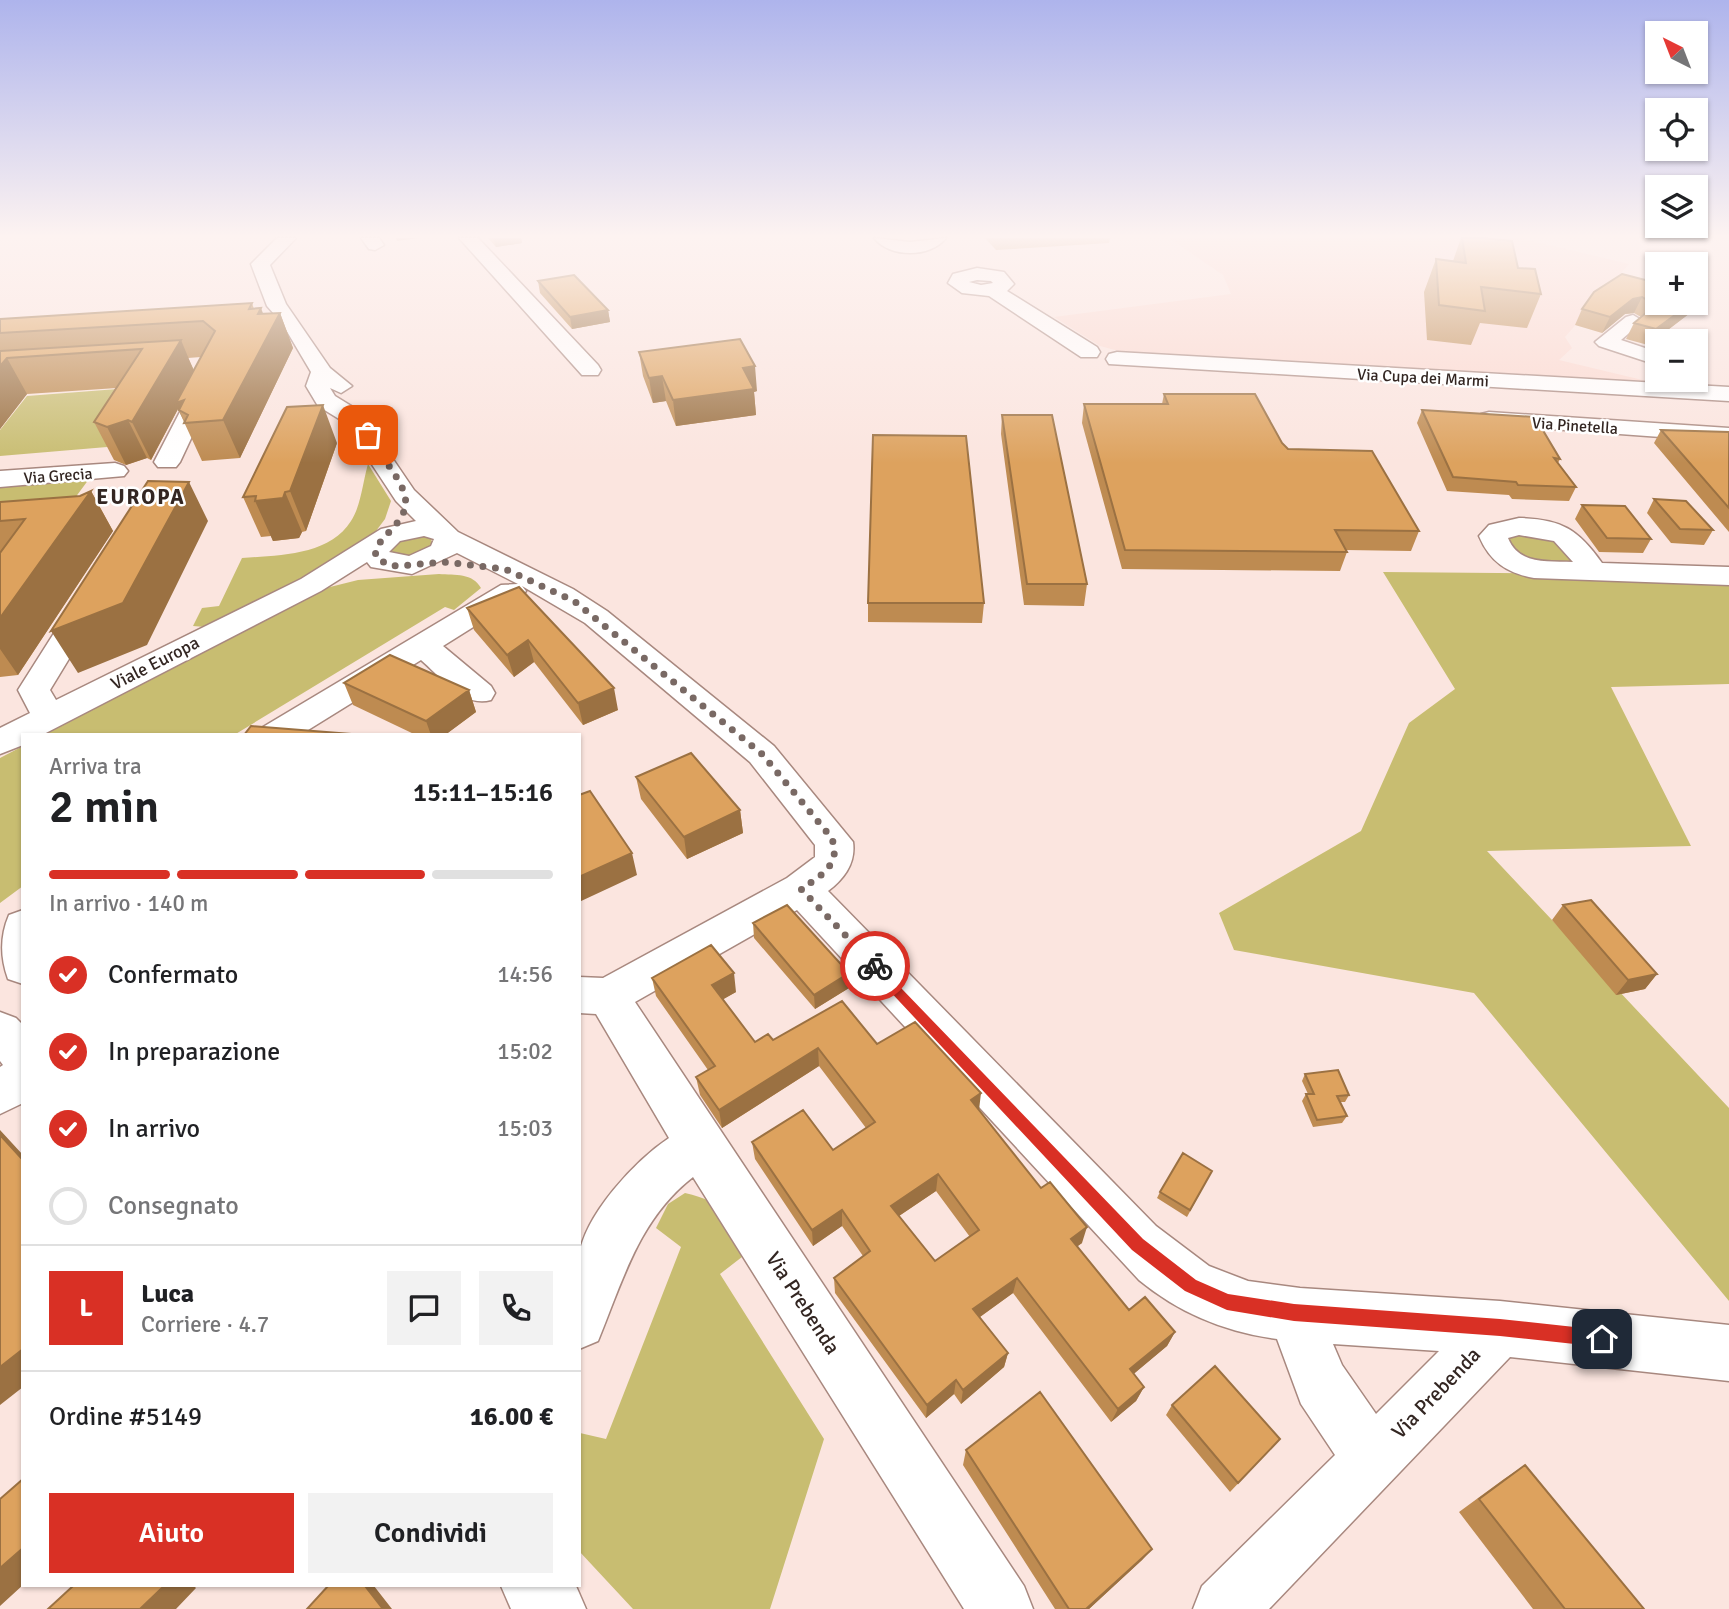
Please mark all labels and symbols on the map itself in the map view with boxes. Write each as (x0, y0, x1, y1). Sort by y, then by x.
north arrow (1645, 21, 1708, 84)
street label: Via Cupa dei Marmi (1357, 365, 1489, 391)
pin (338, 405, 398, 465)
street label: Via Pinetella (1531, 413, 1619, 439)
street label: Via Grecia (23, 464, 93, 488)
district label: EUROPA (96, 484, 186, 510)
street label: Viale Europa (107, 631, 203, 695)
courier (840, 931, 910, 1001)
street label: Via Prebenda (760, 1247, 846, 1359)
pin (1572, 1309, 1632, 1369)
street label: Via Prebenda (1386, 1342, 1486, 1444)

